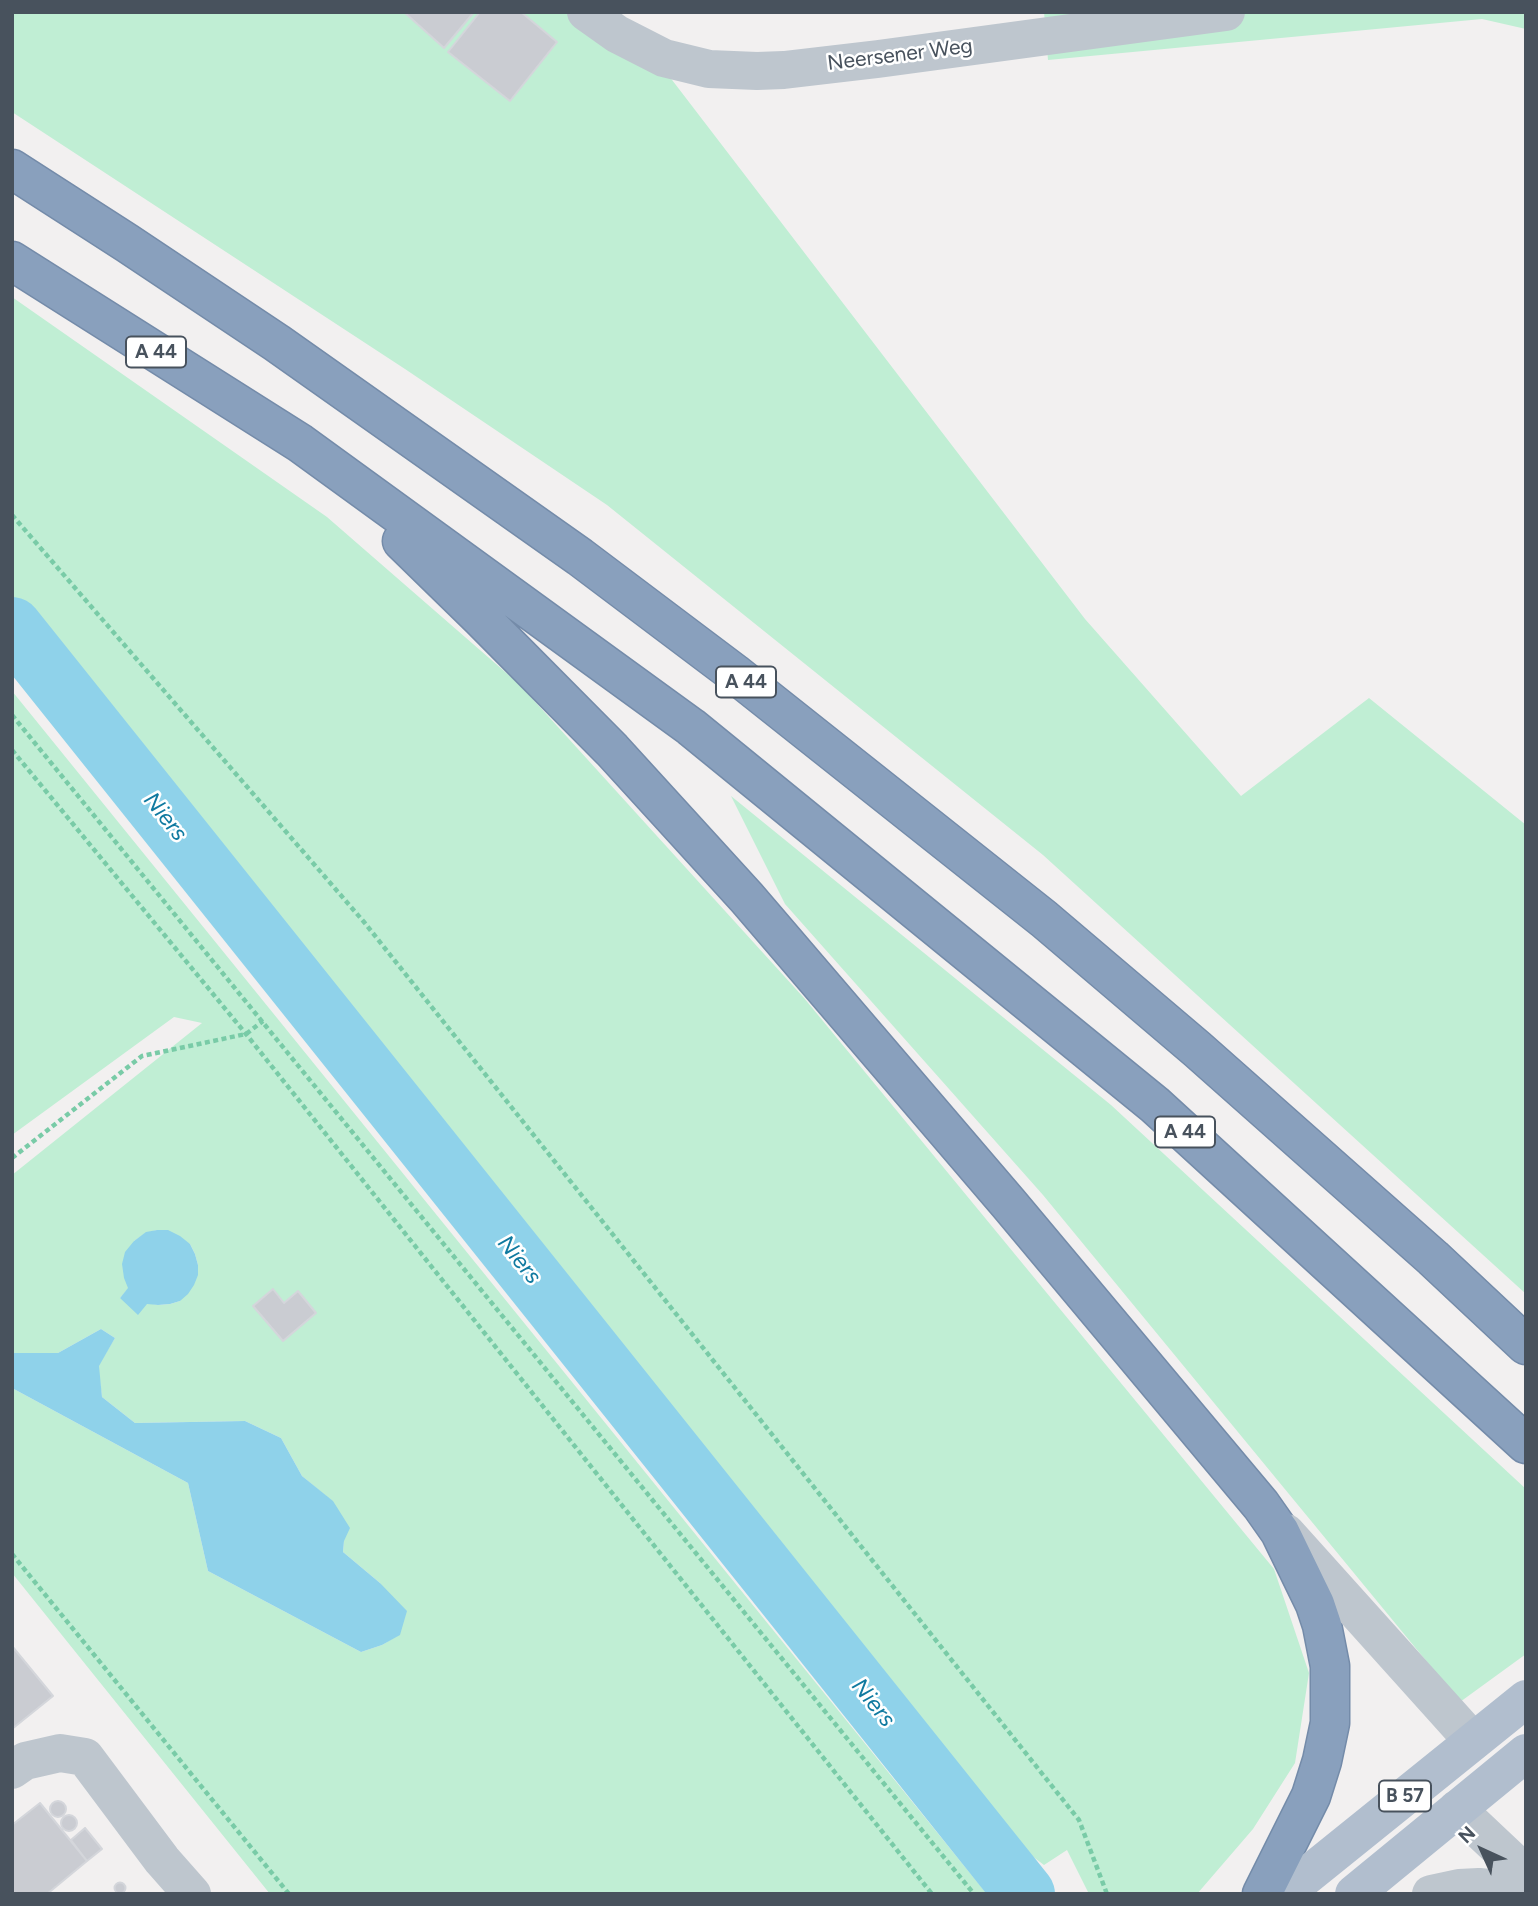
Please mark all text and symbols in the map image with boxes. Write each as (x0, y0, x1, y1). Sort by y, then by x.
street label: Neersener Weg (826, 34, 974, 76)
road number: A 44 (126, 336, 186, 368)
road number: A 44 (716, 666, 776, 698)
water label: Niers (137, 787, 193, 847)
road number: A 44 (1155, 1116, 1215, 1148)
water label: Niers (491, 1230, 547, 1290)
water label: Niers (845, 1673, 901, 1733)
road number: B 57 (1379, 1780, 1431, 1812)
north arrow (1447, 1815, 1517, 1885)
text: N (1453, 1821, 1480, 1848)

